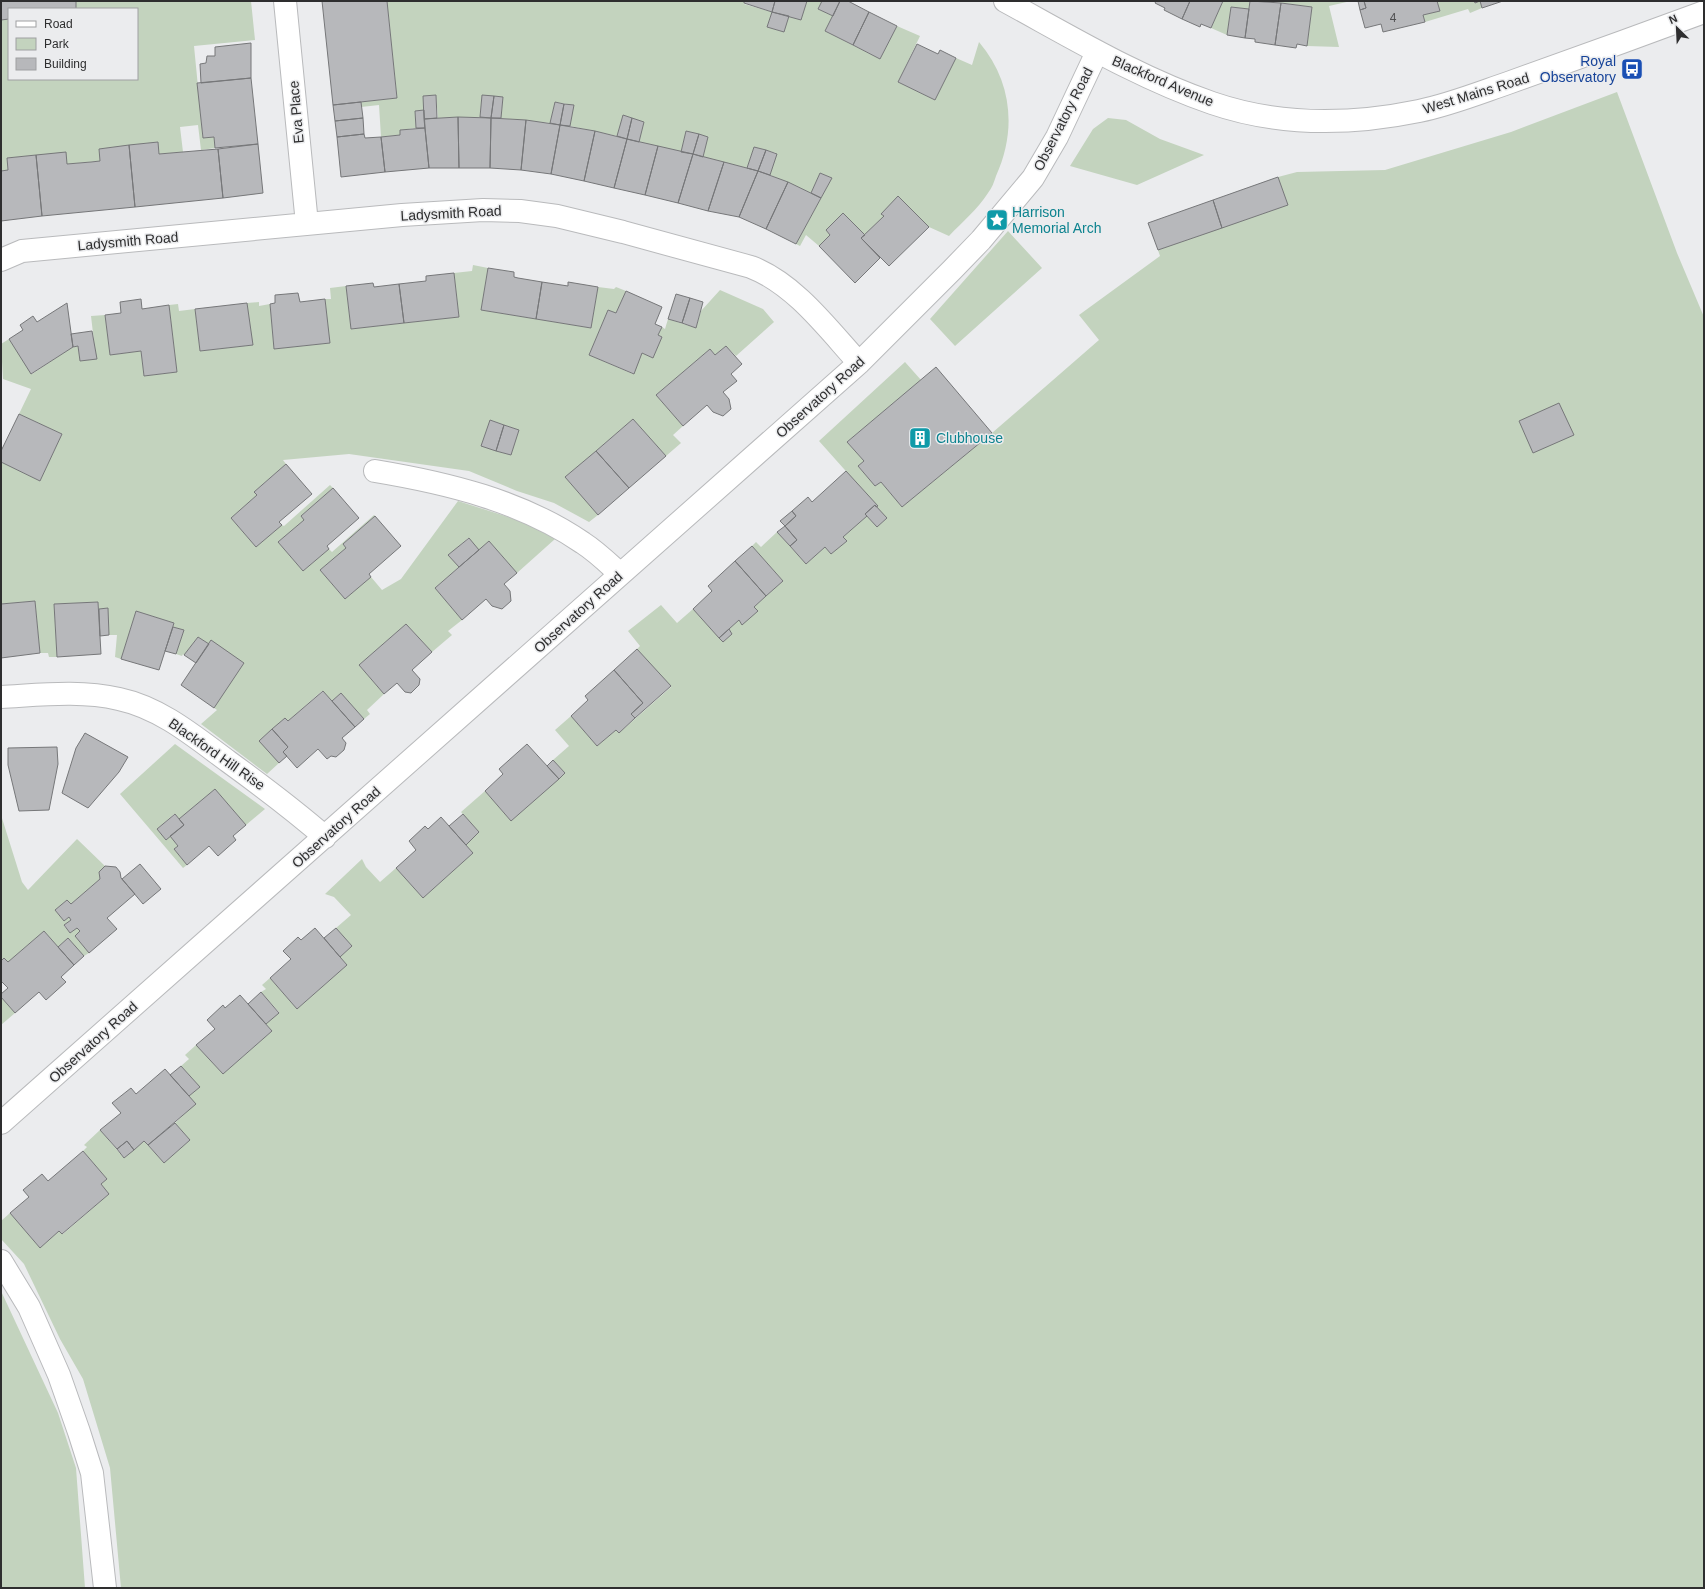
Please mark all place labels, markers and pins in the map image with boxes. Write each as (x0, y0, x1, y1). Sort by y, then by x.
place label: Royal Observatory (1540, 53, 1616, 85)
bus stop icon: Royal Observatory (1619, 56, 1645, 82)
place label: Harrison Memorial Arch (1012, 204, 1101, 236)
place icon: Harrison Memorial Arch (984, 207, 1010, 233)
building icon: Clubhouse (907, 425, 933, 451)
place label: Clubhouse (936, 430, 1003, 446)

